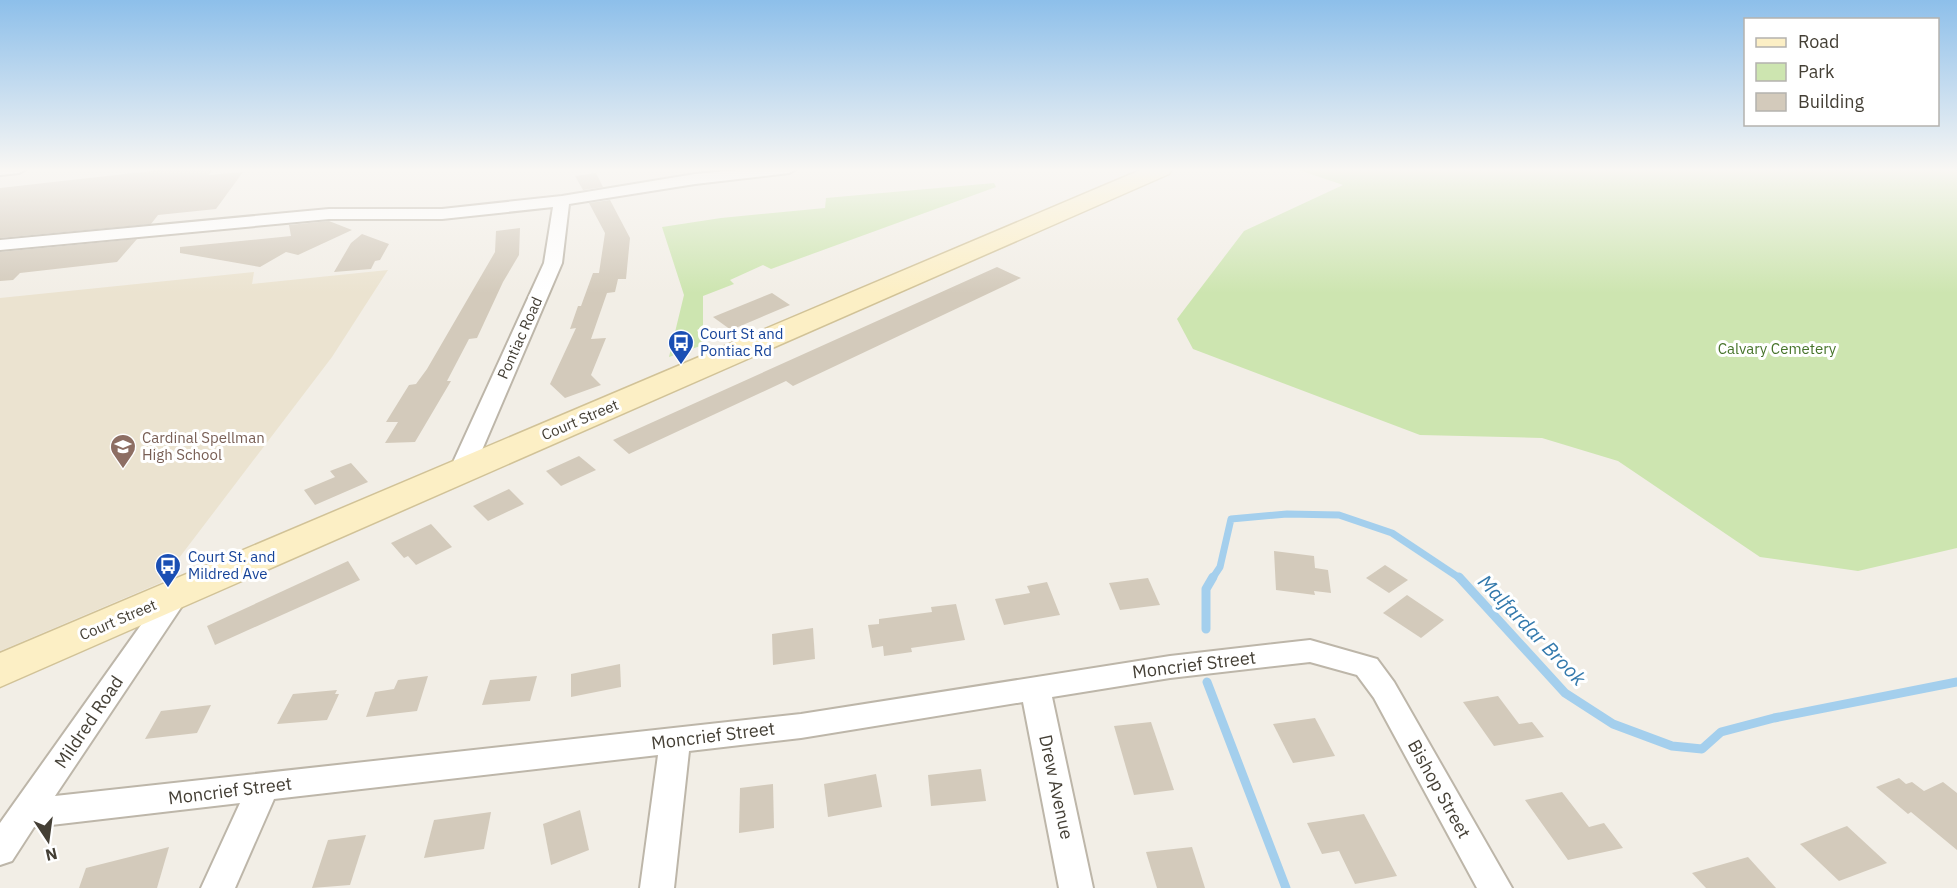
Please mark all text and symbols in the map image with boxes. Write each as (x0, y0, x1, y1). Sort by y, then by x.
legend (1744, 18, 1939, 126)
text: Road (1798, 30, 1839, 53)
text: Park (1798, 60, 1835, 83)
text: Building (1798, 90, 1865, 113)
street label: Pontiac Road (493, 294, 546, 382)
place label: Court St and Pontiac Rd (700, 324, 783, 360)
bus stop icon: Court St and Pontiac Rd (666, 328, 696, 366)
park label: Calvary Cemetery (1718, 339, 1837, 358)
street label: Court Street (538, 395, 621, 444)
place label: Cardinal Spellman High School (142, 428, 265, 464)
school or university icon: Cardinal Spellman High School (108, 432, 138, 470)
place label: Court St. and Mildred Ave (188, 547, 275, 583)
bus stop icon: Court St. and Mildred Ave (153, 551, 183, 589)
water label: Malfardar Brook (1472, 568, 1593, 692)
street label: Court Street (76, 595, 159, 644)
street label: Moncrief Street (1131, 646, 1257, 683)
street label: Mildred Road (49, 671, 128, 772)
street label: Moncrief Street (650, 717, 776, 754)
street label: Drew Avenue (1034, 732, 1079, 842)
street label: Bishop Street (1403, 735, 1476, 842)
street label: Moncrief Street (167, 772, 293, 809)
north arrow (18, 810, 78, 870)
text: N (43, 844, 59, 866)

